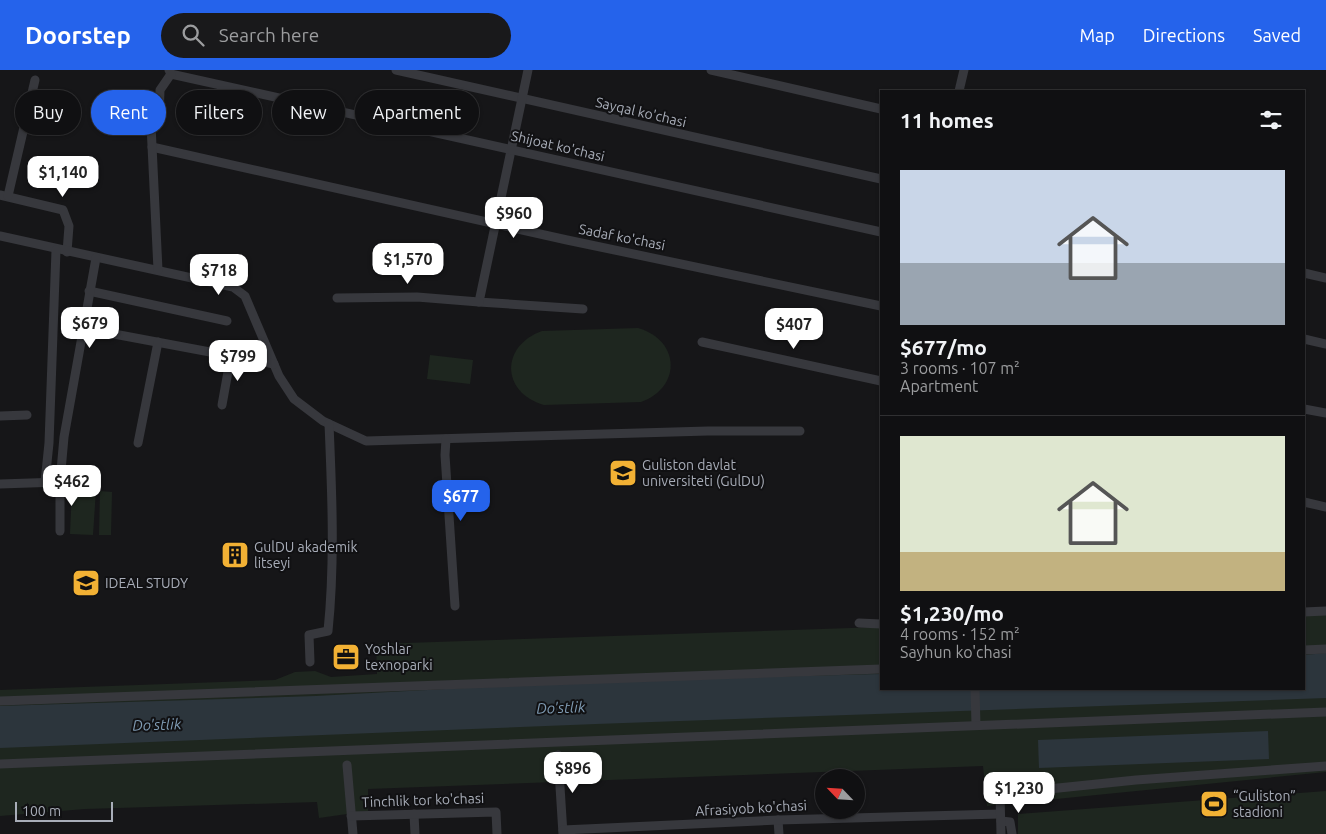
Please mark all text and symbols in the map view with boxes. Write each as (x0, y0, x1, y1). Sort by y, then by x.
search box (161, 13, 511, 58)
icon: search (179, 21, 207, 49)
text: Doorstep (25, 22, 131, 49)
text: Search here (219, 24, 319, 46)
text: Map (1079, 25, 1115, 45)
text: Directions (1143, 25, 1225, 45)
text: Saved (1253, 25, 1301, 45)
chip: Buy (15, 90, 81, 135)
chip: Rent (91, 90, 166, 135)
chip: Filters (176, 90, 262, 135)
chip: New (272, 90, 345, 135)
chip: Apartment (355, 90, 479, 135)
street label: Sayqal ko'chasi (594, 94, 688, 130)
icon: filters (1257, 106, 1285, 134)
text: 11 homes (900, 108, 994, 132)
street label: Shijoat ko'chasi (510, 127, 606, 165)
pin: $1,140 (22, 156, 104, 198)
text: $1,140 (38, 163, 88, 181)
pin: $960 (484, 196, 544, 239)
icon: home (1048, 203, 1138, 293)
text: $960 (496, 204, 532, 222)
street label: Sadaf ko'chasi (577, 221, 667, 253)
pin: $1,570 (367, 242, 449, 285)
text: $1,570 (383, 250, 433, 268)
pin: $718 (189, 254, 249, 296)
text: $718 (201, 261, 237, 279)
pin: $679 (60, 306, 120, 349)
pin: $407 (764, 308, 824, 350)
text: $679 (72, 314, 108, 332)
text: $407 (776, 315, 812, 333)
text: $677/mo (900, 335, 987, 359)
pin: $799 (208, 340, 268, 382)
text: $799 (220, 347, 256, 365)
text: 3 rooms · 107 m² (900, 359, 1020, 377)
text: Apartment (900, 377, 978, 395)
place label: Guliston davlat universiteti (GulDU) (642, 457, 765, 489)
school or university icon: Guliston davlat universiteti (GulDU) (608, 458, 638, 488)
pin: $462 (42, 464, 102, 507)
icon: home (1048, 468, 1138, 558)
text: $462 (54, 472, 90, 490)
pin: $677 (431, 480, 491, 522)
text: $677 (443, 487, 479, 505)
place label: GulDU akademik litseyi (254, 539, 358, 571)
building icon: GulDU akademik litseyi (220, 540, 250, 570)
school or university icon: IDEAL STUDY (71, 568, 101, 598)
place label: IDEAL STUDY (105, 575, 188, 591)
text: $1,230/mo (900, 601, 1004, 625)
text: 4 rooms · 152 m² (900, 625, 1020, 643)
place label: Yoshlar texnoparki (365, 641, 433, 673)
office icon: Yoshlar texnoparki (331, 642, 361, 672)
text: Sayhun ko'chasi (900, 643, 1012, 661)
water label: Do'stlik (536, 698, 586, 717)
water label: Do'stlik (132, 715, 182, 734)
pin: $896 (543, 752, 603, 794)
text: $896 (555, 759, 591, 777)
north arrow (815, 769, 865, 819)
map controls (815, 769, 865, 819)
pin: $1,230 (978, 772, 1060, 814)
text: $1,230 (994, 779, 1044, 797)
place label: “Guliston” stadioni (1233, 788, 1296, 820)
sports icon: “Guliston” stadioni (1199, 789, 1229, 819)
street label: Tinchlik tor ko'chasi (361, 790, 485, 810)
street label: Afrasiyob ko'chasi (695, 797, 807, 819)
scale bar (15, 799, 112, 822)
text: 100 m (22, 803, 61, 819)

